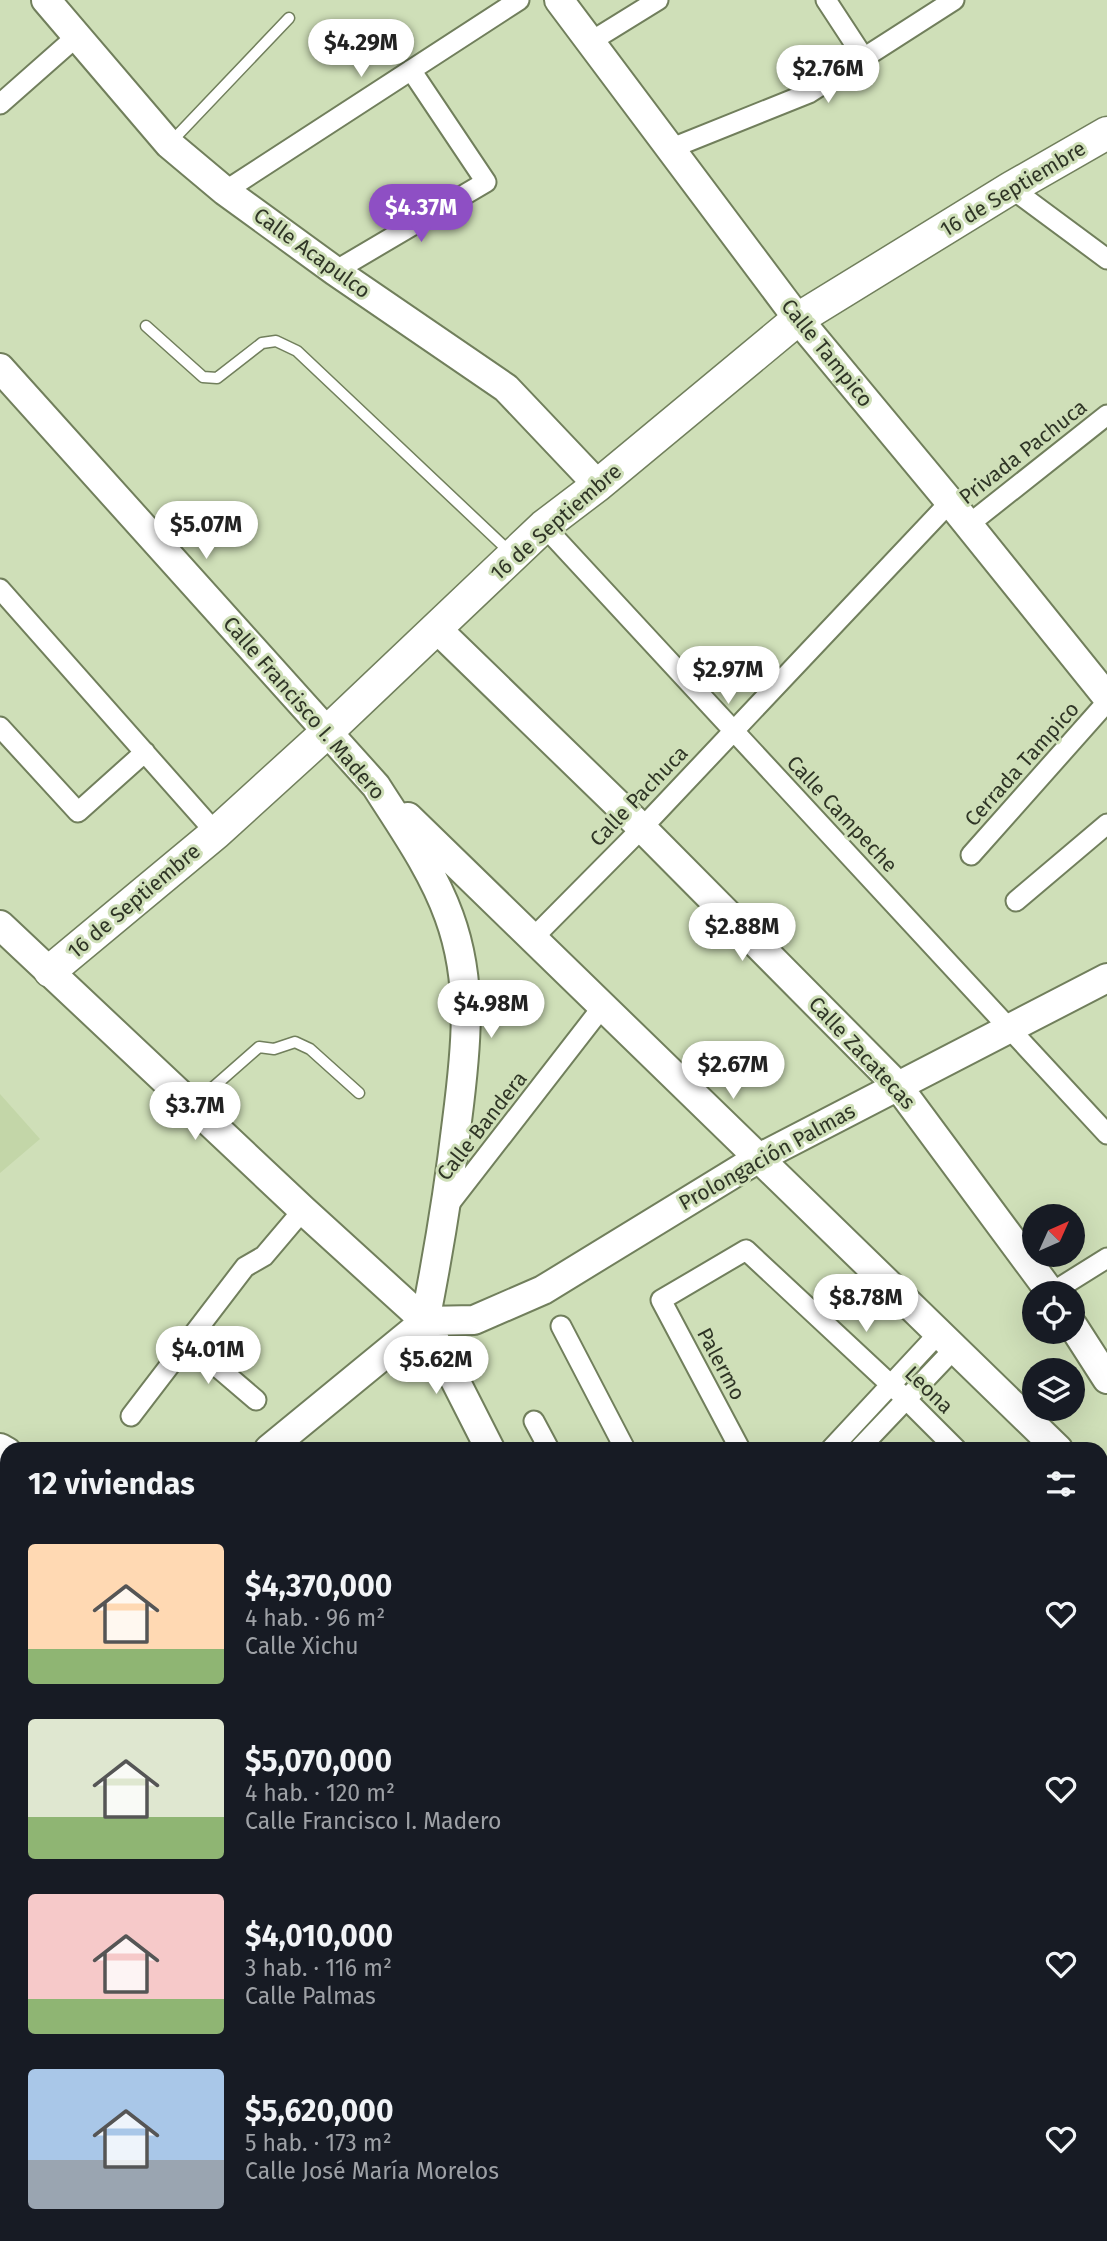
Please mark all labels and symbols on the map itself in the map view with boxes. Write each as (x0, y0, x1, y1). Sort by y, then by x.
pin: $4.29M (304, 20, 418, 79)
pin: $2.76M (771, 46, 885, 105)
street label: 16 de Septiembre (936, 135, 1090, 243)
pin: $4.37M (364, 184, 478, 244)
street label: Calle Acapulco (249, 202, 375, 304)
street label: Calle Tampico (776, 294, 878, 412)
street label: Privada Pachuca (954, 394, 1092, 510)
street label: 16 de Septiembre (485, 458, 627, 586)
pin: $5.07M (149, 502, 263, 561)
street label: Calle Francisco I. Madero (217, 611, 391, 805)
pin: $2.97M (671, 646, 785, 706)
street label: Cerrada Tampico (959, 696, 1085, 832)
street label: Calle Pachuca (584, 740, 694, 852)
street label: Calle Campeche (781, 750, 903, 878)
street label: 16 de Septiembre (62, 838, 206, 964)
pin: $2.88M (685, 904, 799, 963)
pin: $4.98M (434, 981, 548, 1040)
street label: Calle Zacatecas (803, 991, 921, 1115)
pin: $2.67M (676, 1042, 790, 1101)
street label: Calle Bandera (431, 1066, 533, 1186)
pin: $3.7M (146, 1082, 244, 1142)
street label: Prolongación Palmas (674, 1098, 860, 1216)
north arrow (1022, 1204, 1085, 1267)
pin: $8.78M (809, 1274, 923, 1334)
street label: Palermo (691, 1323, 751, 1405)
pin: $4.01M (151, 1326, 265, 1386)
pin: $5.62M (379, 1336, 493, 1396)
street label: Leona (899, 1361, 959, 1419)

